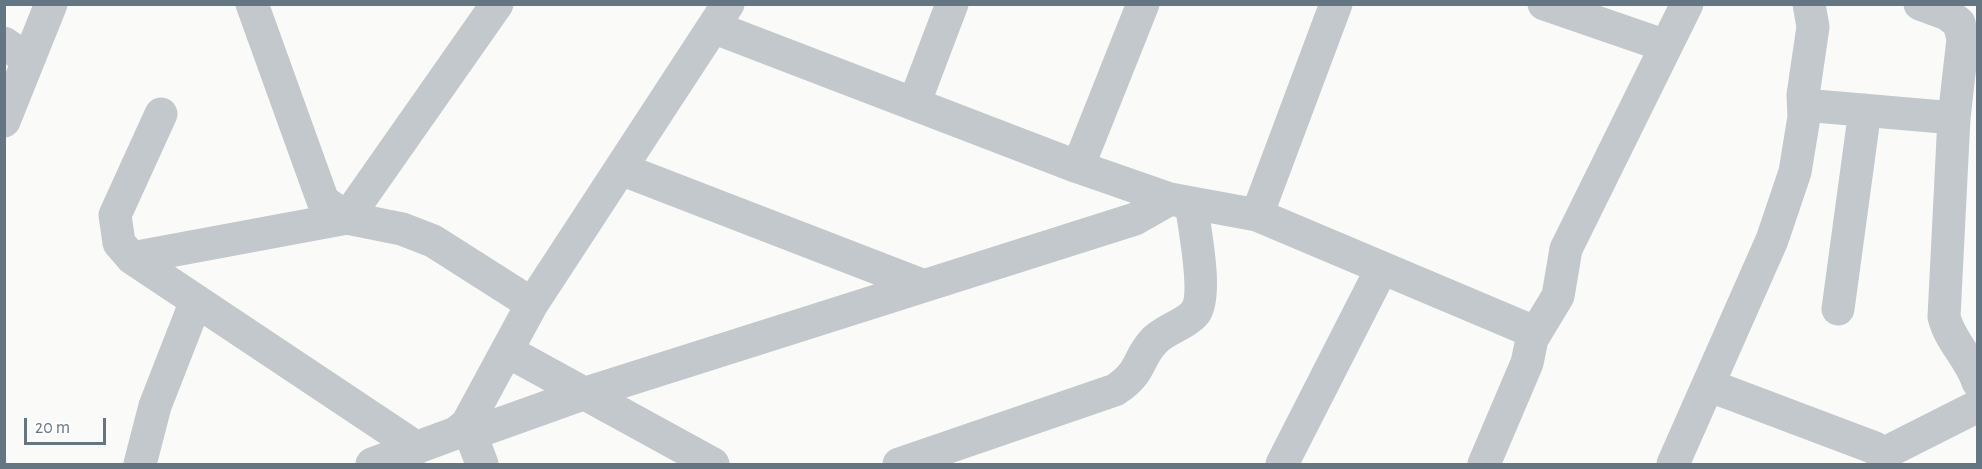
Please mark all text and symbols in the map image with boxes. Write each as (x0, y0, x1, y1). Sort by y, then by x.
scale bar (27, 406, 110, 444)
text: 20 m (35, 419, 70, 437)

